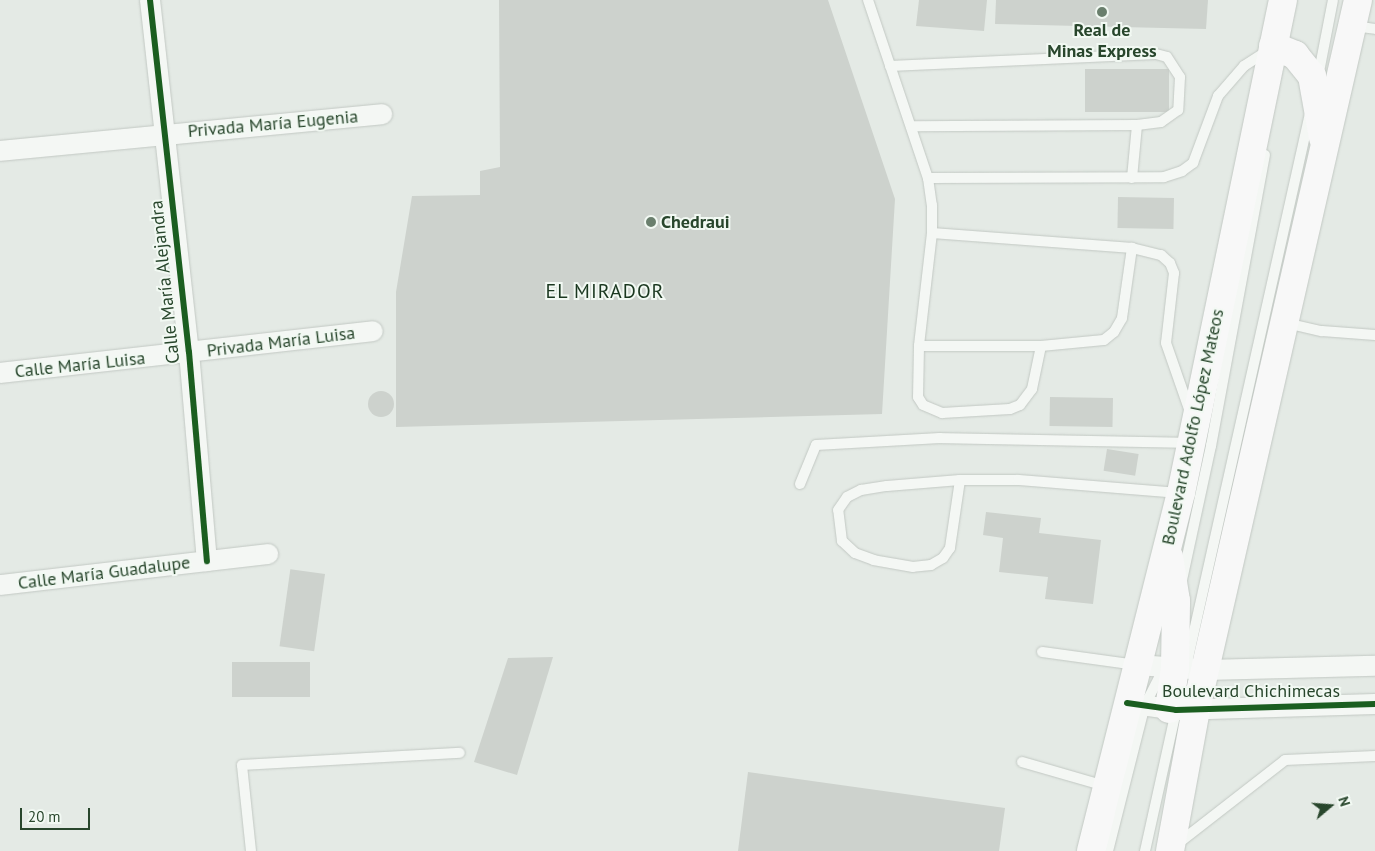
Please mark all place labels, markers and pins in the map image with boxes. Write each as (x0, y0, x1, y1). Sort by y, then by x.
marker: Real de Minas Express (1096, 6, 1108, 18)
place label: Real de Minas Express (1047, 20, 1157, 62)
place label: Chedraui (661, 211, 729, 233)
marker: Chedraui (645, 216, 657, 228)

